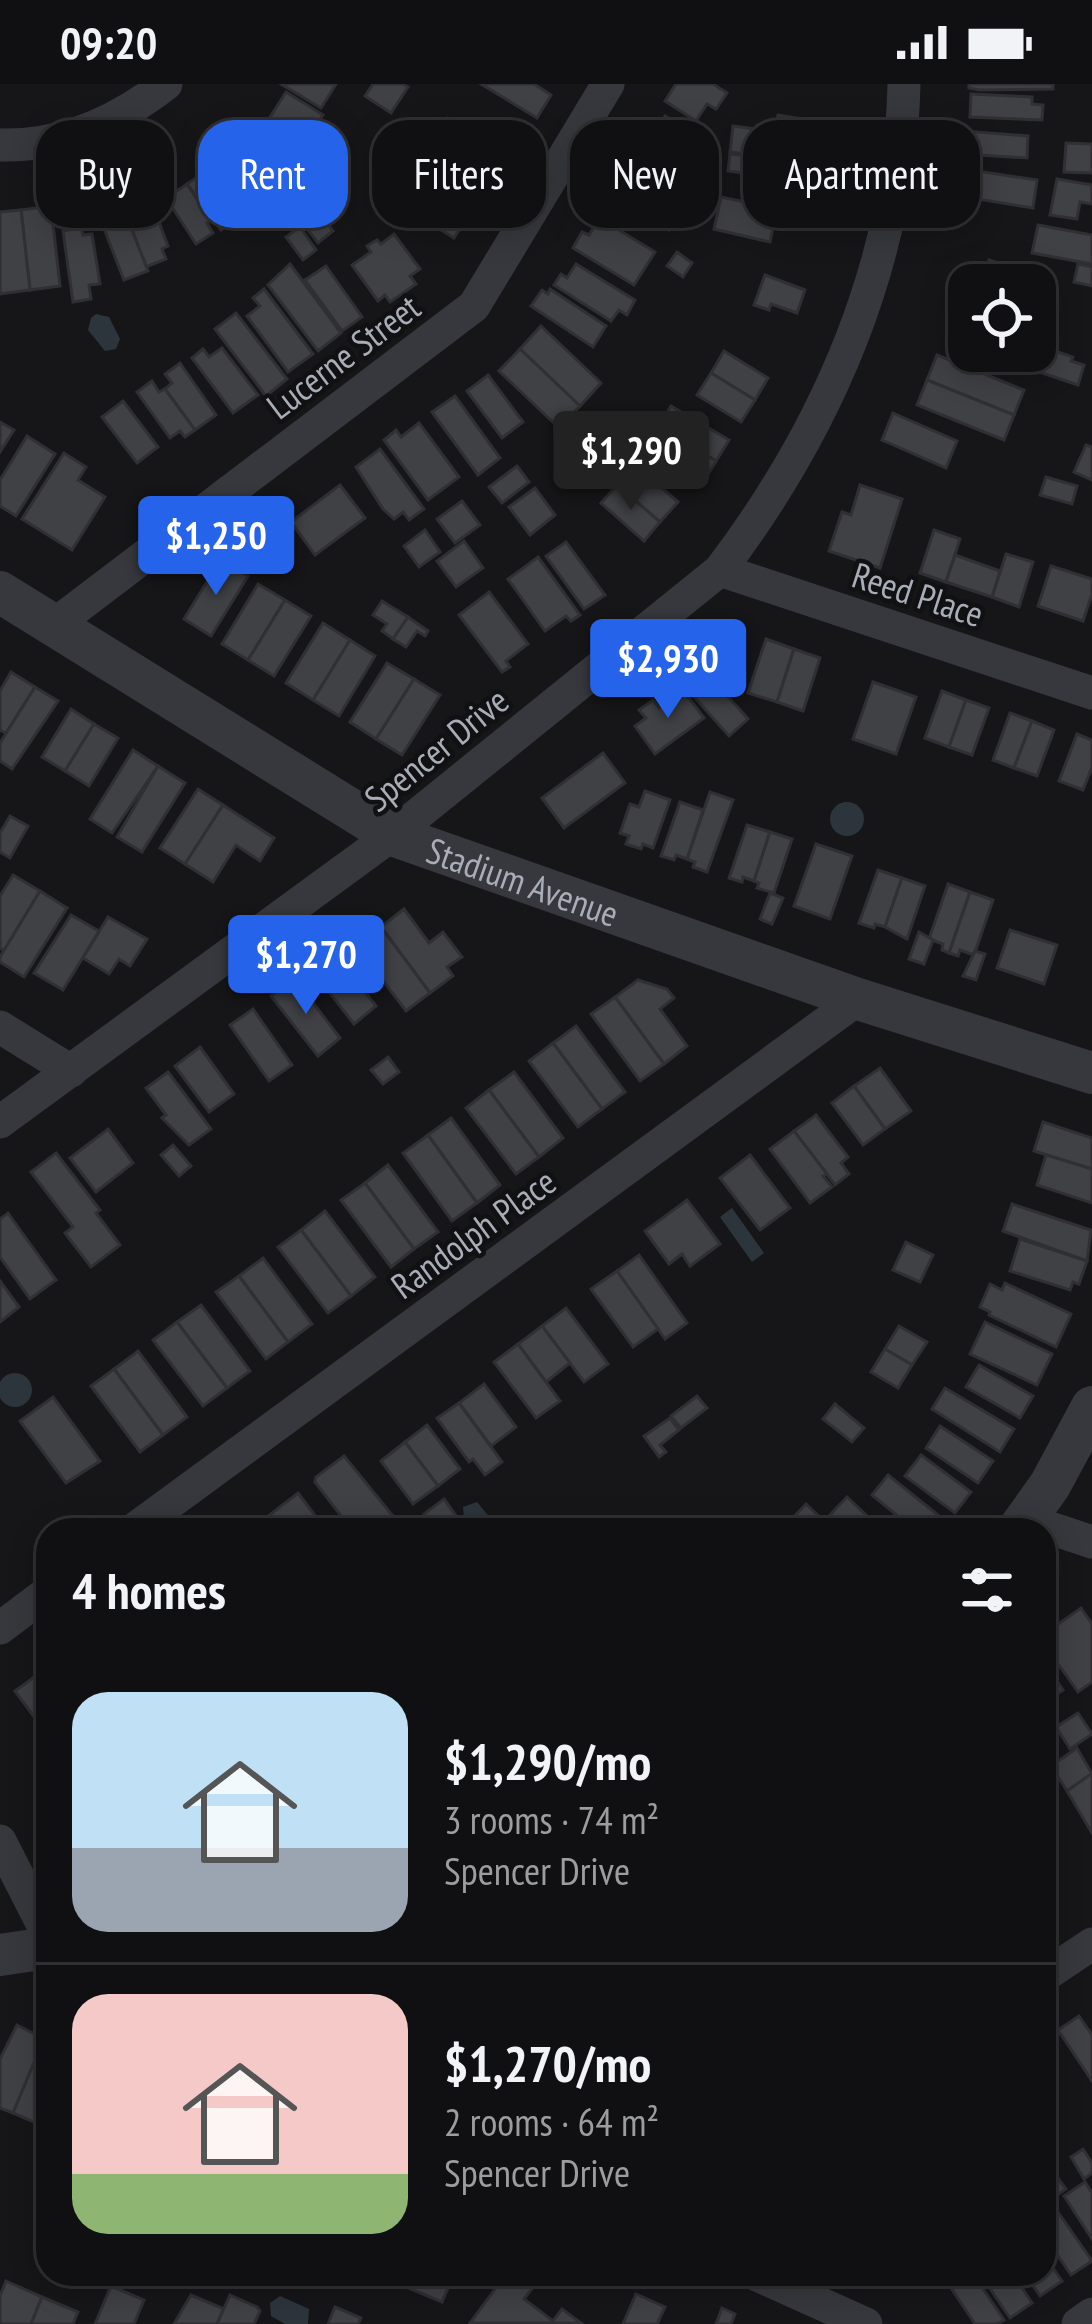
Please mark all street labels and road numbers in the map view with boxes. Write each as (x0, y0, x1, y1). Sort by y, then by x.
street label: Lucerne Street (257, 283, 429, 429)
street label: Reed Place (847, 551, 989, 637)
street label: Spencer Drive (354, 677, 518, 821)
street label: Stadium Avenue (421, 826, 625, 936)
street label: Randolph Place (381, 1157, 565, 1309)

